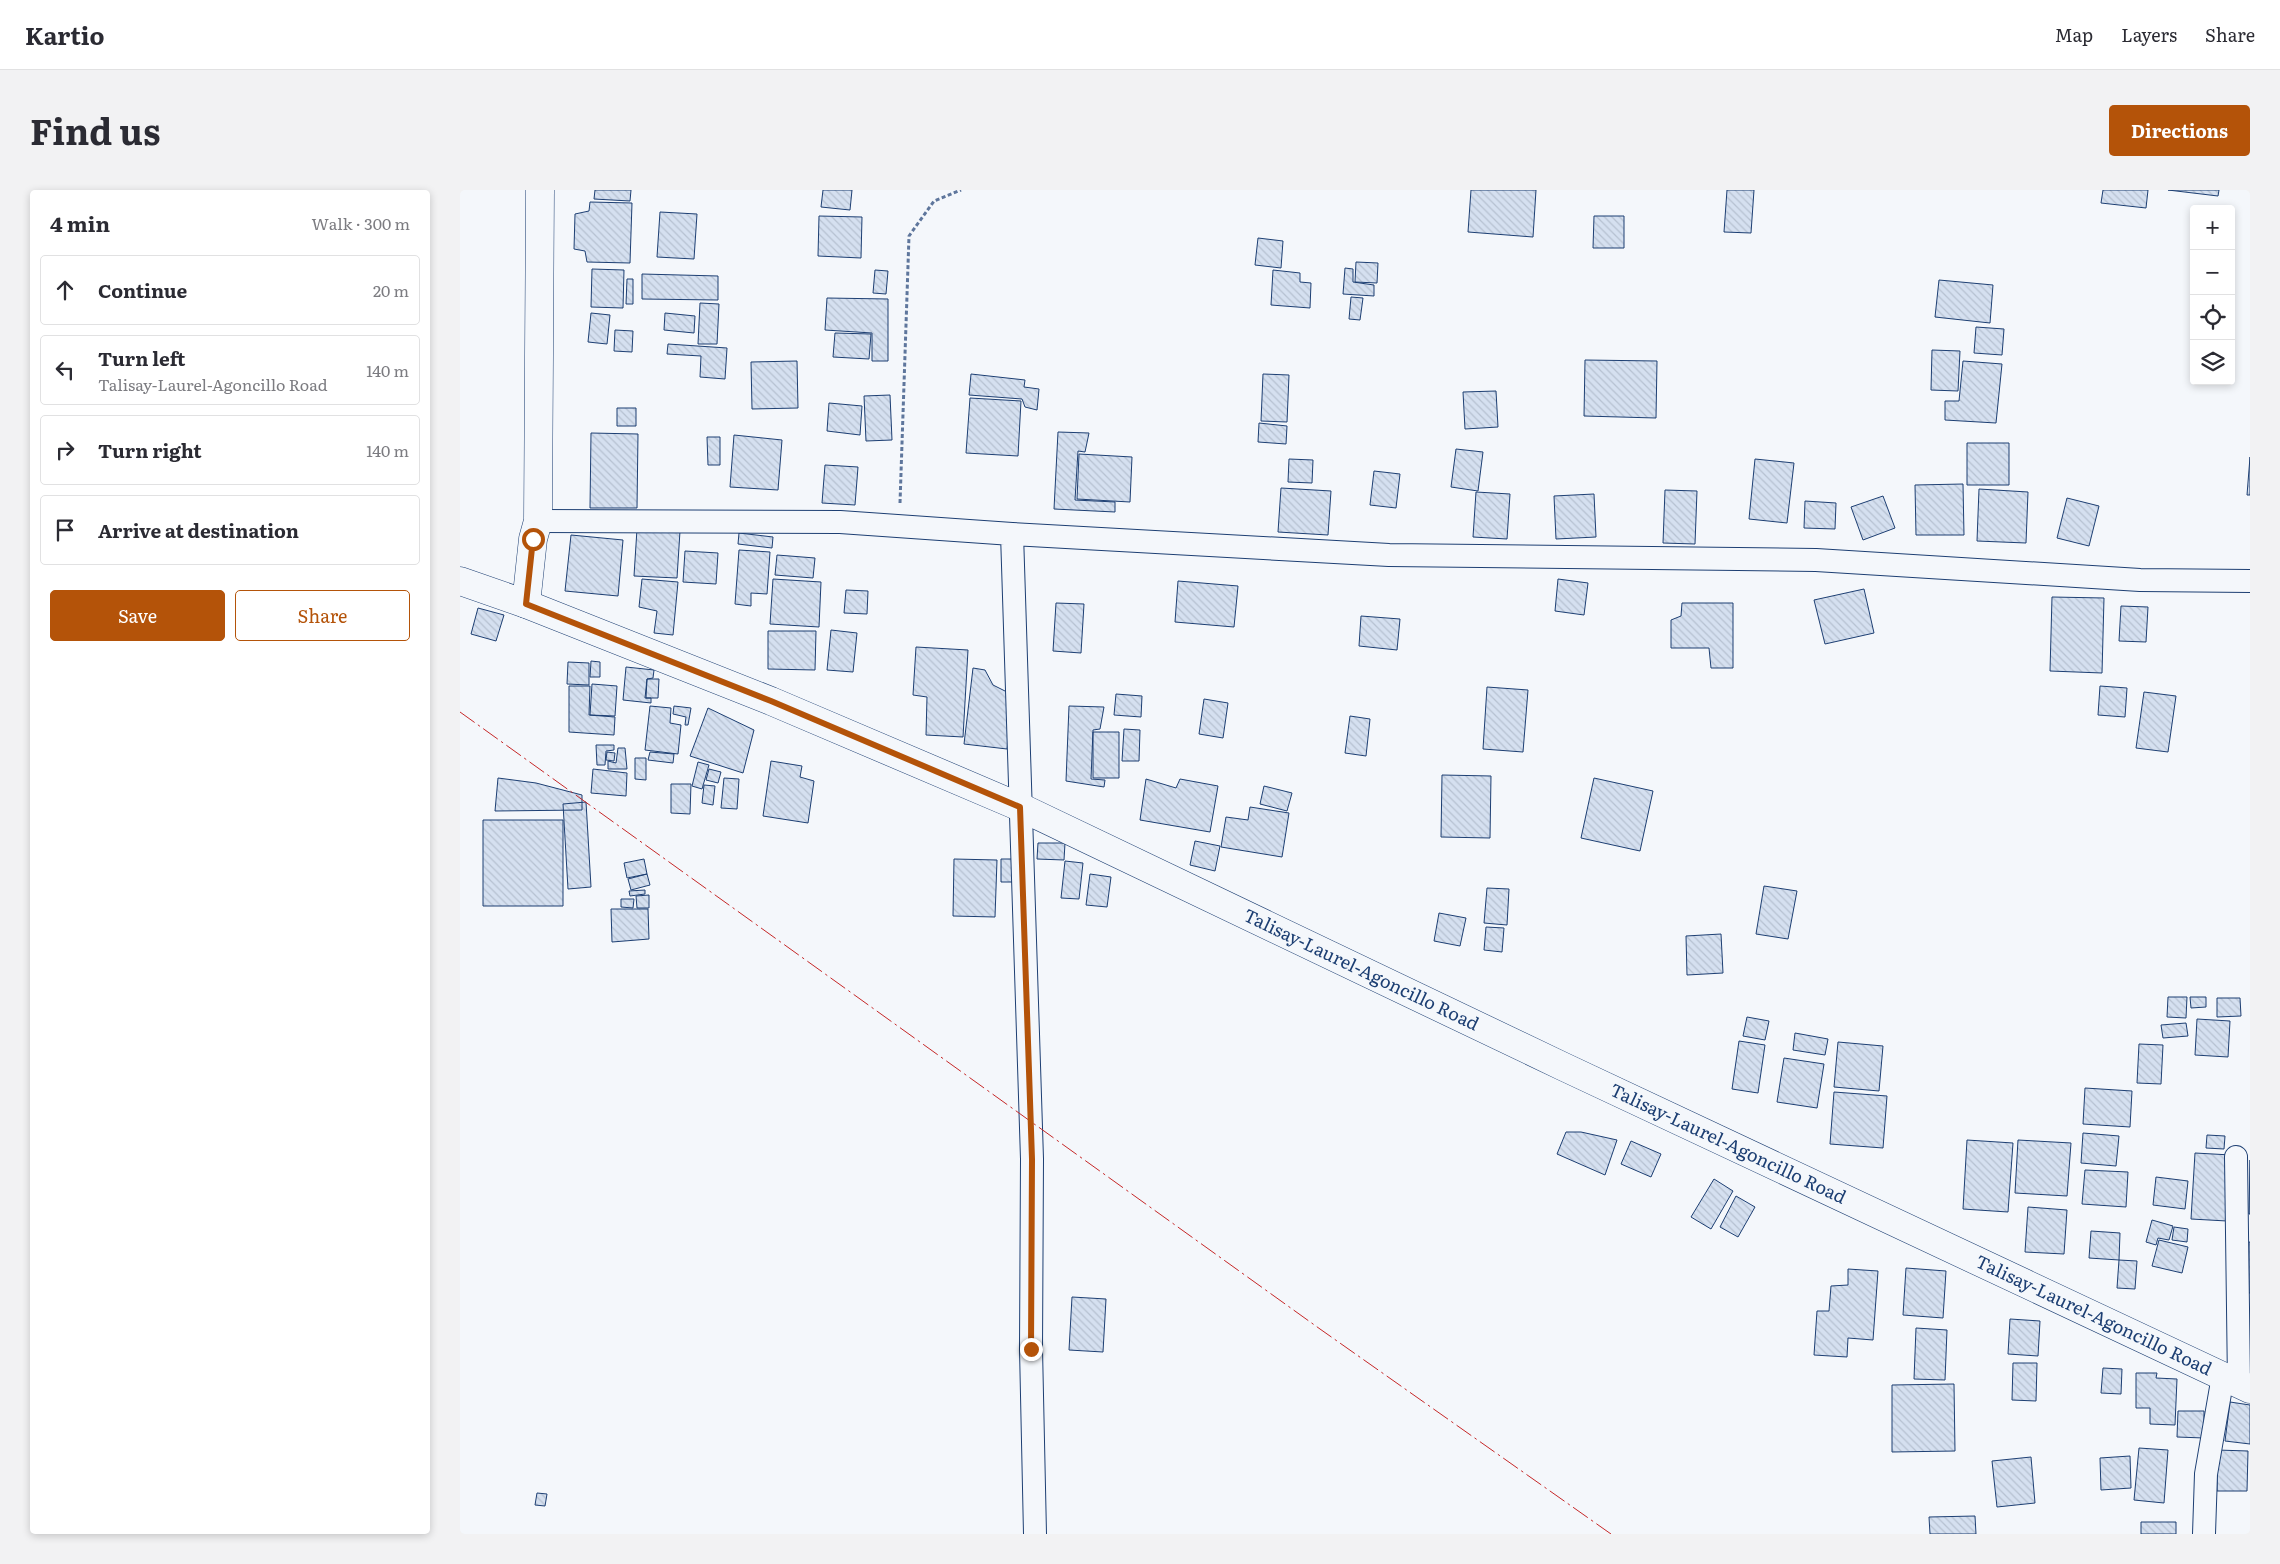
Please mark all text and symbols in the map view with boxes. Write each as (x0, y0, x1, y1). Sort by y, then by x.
text: Kartio (25, 17, 104, 52)
text: Map (2055, 21, 2093, 48)
text: Layers (2121, 21, 2177, 48)
text: Share (2205, 21, 2255, 48)
text: Find us (30, 104, 160, 156)
button: Directions (2109, 105, 2250, 156)
map controls (2190, 205, 2235, 385)
button: + (2190, 205, 2235, 250)
text: 4 min (50, 207, 110, 238)
text: Walk · 300 m (311, 211, 410, 235)
button: − (2190, 250, 2235, 295)
icon: ahead (51, 276, 79, 304)
text: Continue (98, 276, 187, 304)
text: 20 m (373, 278, 409, 302)
button: locate (2190, 295, 2235, 340)
button: layers (2190, 340, 2235, 385)
text: Turn left (98, 344, 185, 372)
icon: left (51, 356, 79, 384)
text: 140 m (366, 358, 409, 382)
text: Talisay-Laurel-Agoncillo Road (98, 372, 327, 396)
icon: right (51, 436, 79, 464)
text: Turn right (98, 436, 202, 464)
text: 140 m (366, 438, 409, 462)
icon: arrive (51, 516, 79, 544)
text: Arrive at destination (98, 516, 299, 544)
route start (522, 528, 545, 551)
button: Save (50, 590, 225, 641)
button: Share (235, 590, 410, 641)
street label: Talisay-Laurel-Agoncillo Road (1239, 901, 1484, 1036)
street label: Talisay-Laurel-Agoncillo Road (1606, 1075, 1851, 1210)
street label: Talisay-Laurel-Agoncillo Road (1972, 1247, 2217, 1381)
route end (1020, 1338, 1043, 1361)

